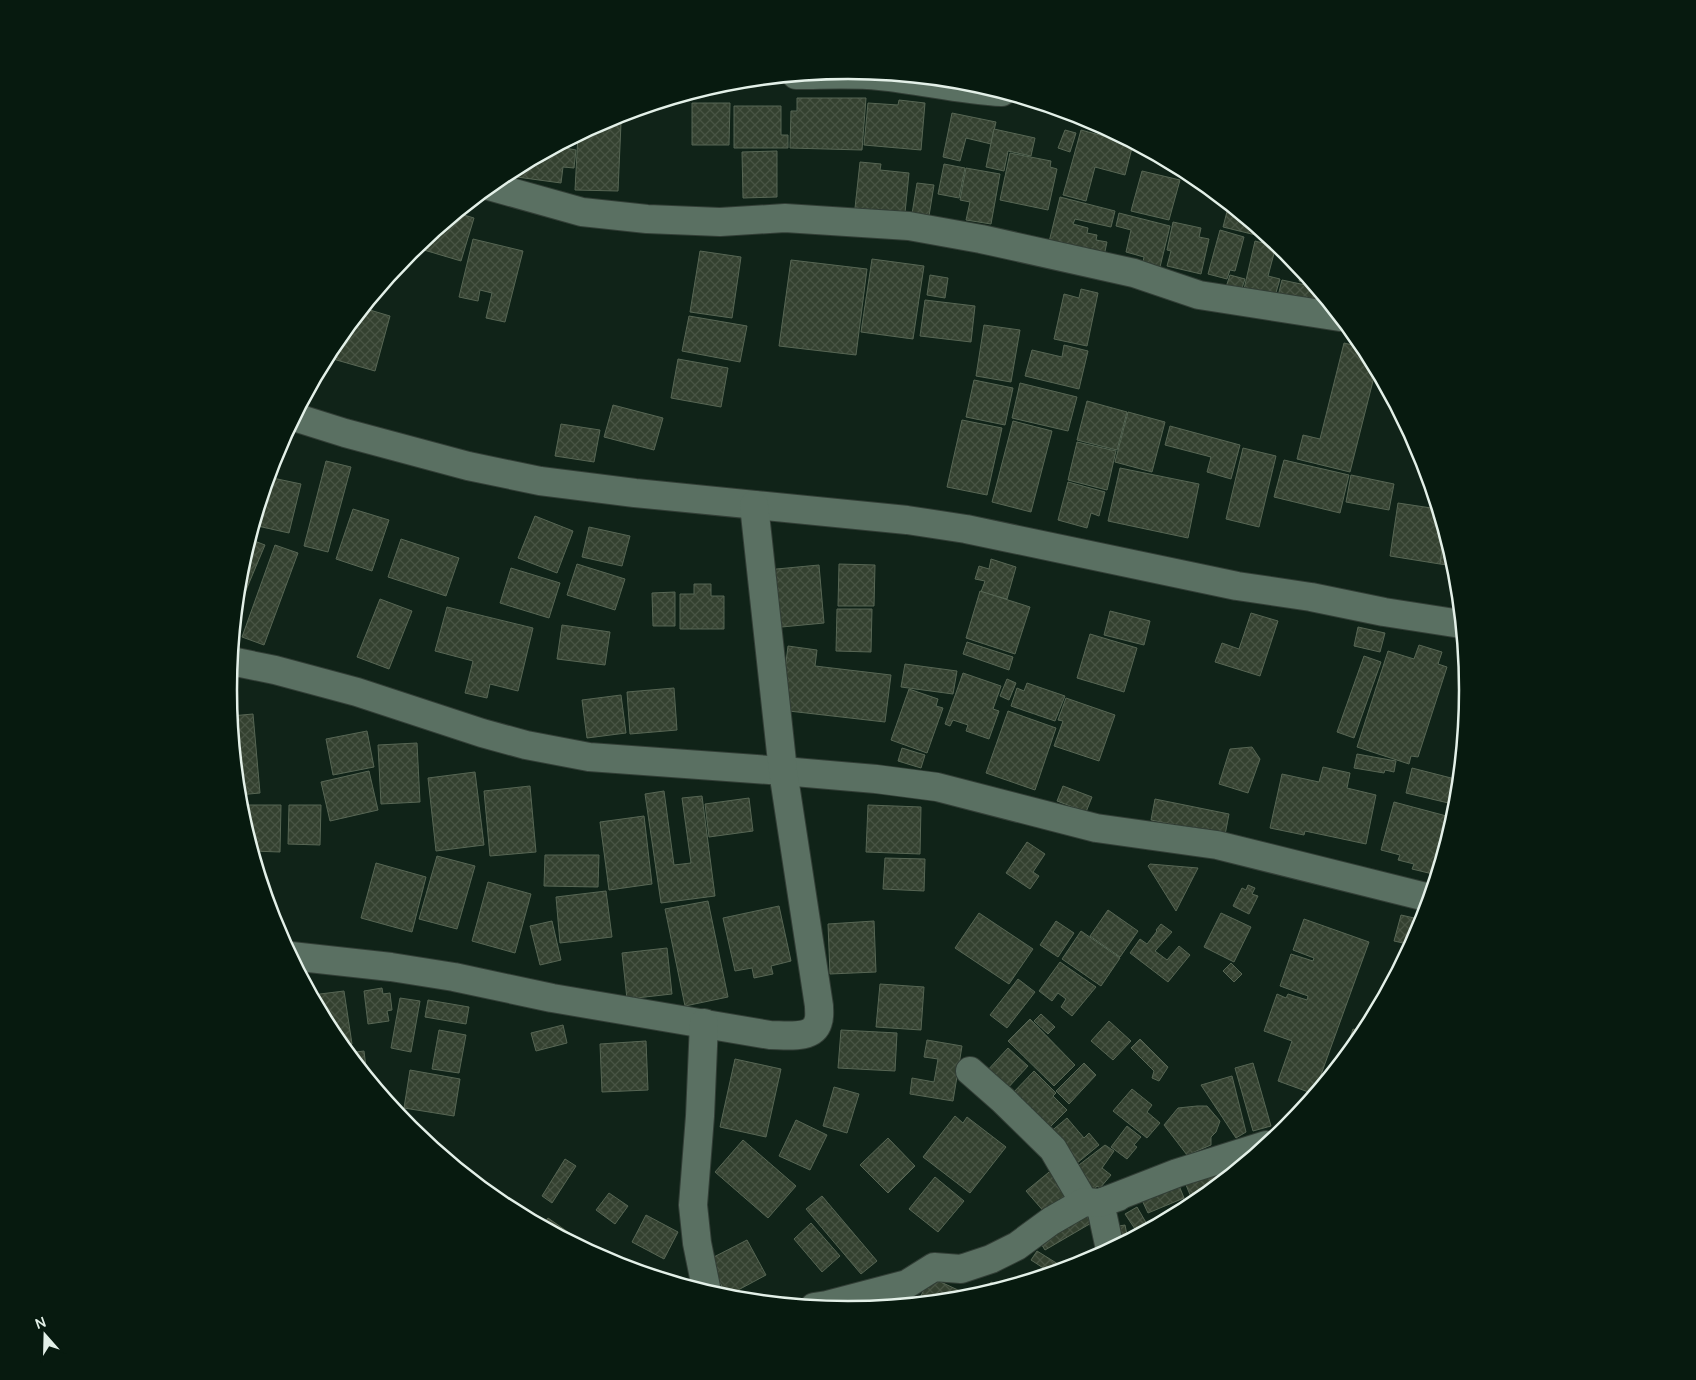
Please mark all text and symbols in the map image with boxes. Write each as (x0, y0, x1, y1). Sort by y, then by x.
north arrow (20, 1310, 70, 1360)
text: N (32, 1312, 48, 1333)

